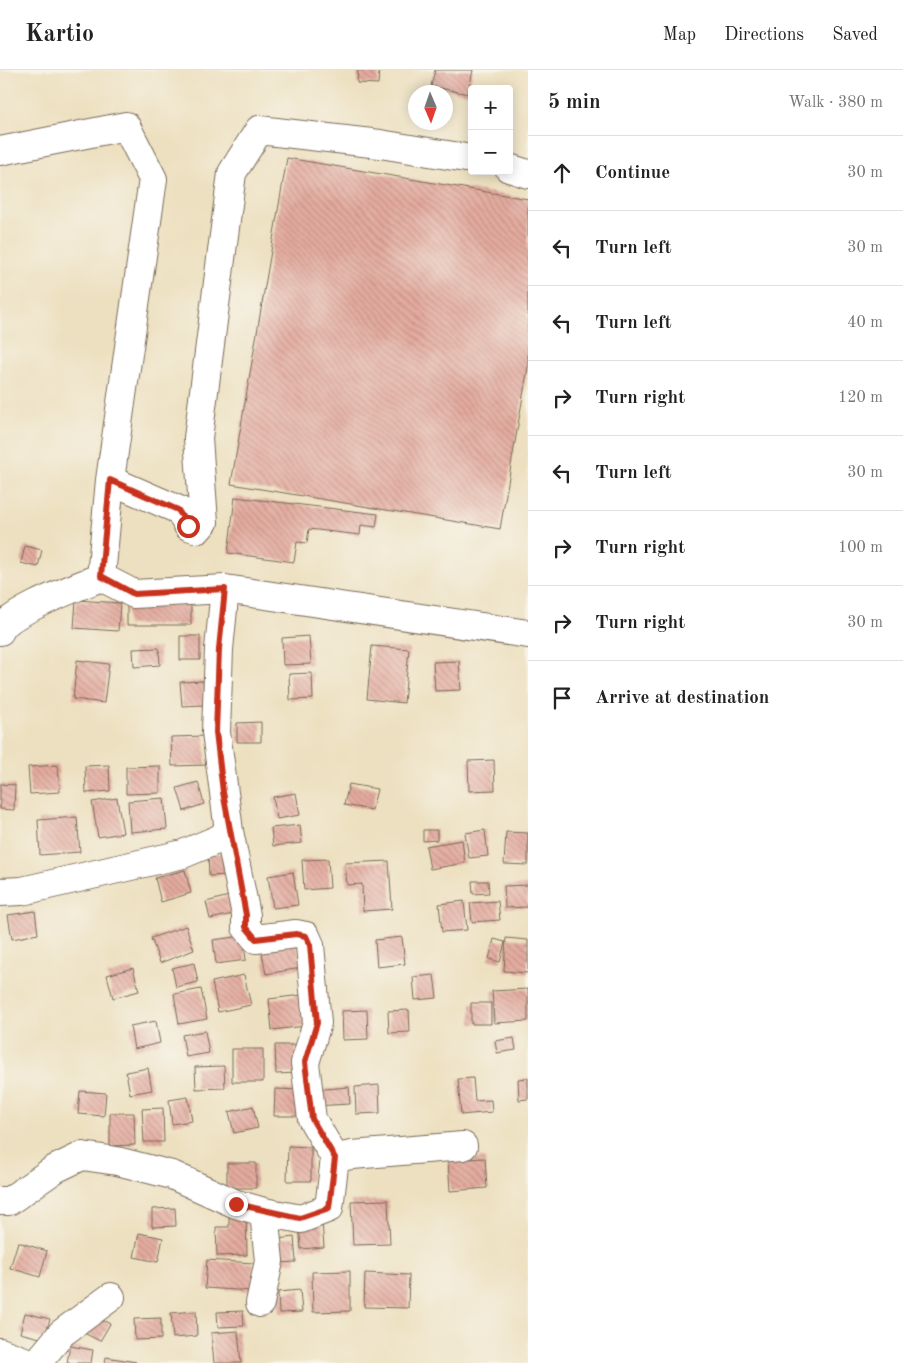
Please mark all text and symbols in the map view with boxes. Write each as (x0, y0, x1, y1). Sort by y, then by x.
text: Kartio (25, 23, 94, 47)
text: Map (663, 26, 696, 44)
text: Directions (724, 26, 804, 44)
text: Saved (832, 26, 878, 44)
north arrow (408, 85, 453, 130)
map controls (468, 85, 513, 175)
button: + (468, 85, 513, 130)
text: 5 min (548, 92, 601, 113)
text: Walk · 380 m (788, 95, 883, 111)
button: − (468, 130, 513, 175)
icon: ahead (548, 159, 576, 187)
text: Continue (595, 164, 670, 183)
text: 30 m (847, 165, 883, 181)
icon: left (548, 234, 576, 262)
text: Turn left (595, 239, 672, 258)
text: 30 m (847, 240, 883, 256)
icon: left (548, 309, 576, 337)
text: Turn left (595, 314, 672, 333)
text: 40 m (847, 315, 883, 331)
icon: right (548, 384, 576, 412)
text: Turn right (595, 389, 685, 408)
text: 120 m (838, 390, 883, 406)
icon: left (548, 459, 576, 487)
text: Turn left (595, 464, 672, 483)
text: 30 m (847, 465, 883, 481)
route start (177, 515, 200, 538)
icon: right (548, 534, 576, 562)
text: Turn right (595, 539, 685, 558)
text: 100 m (838, 540, 883, 556)
icon: right (548, 609, 576, 637)
text: Turn right (595, 614, 685, 633)
text: 30 m (847, 615, 883, 631)
icon: arrive (548, 684, 576, 712)
text: Arrive at destination (595, 689, 769, 708)
route end (225, 1193, 248, 1216)

